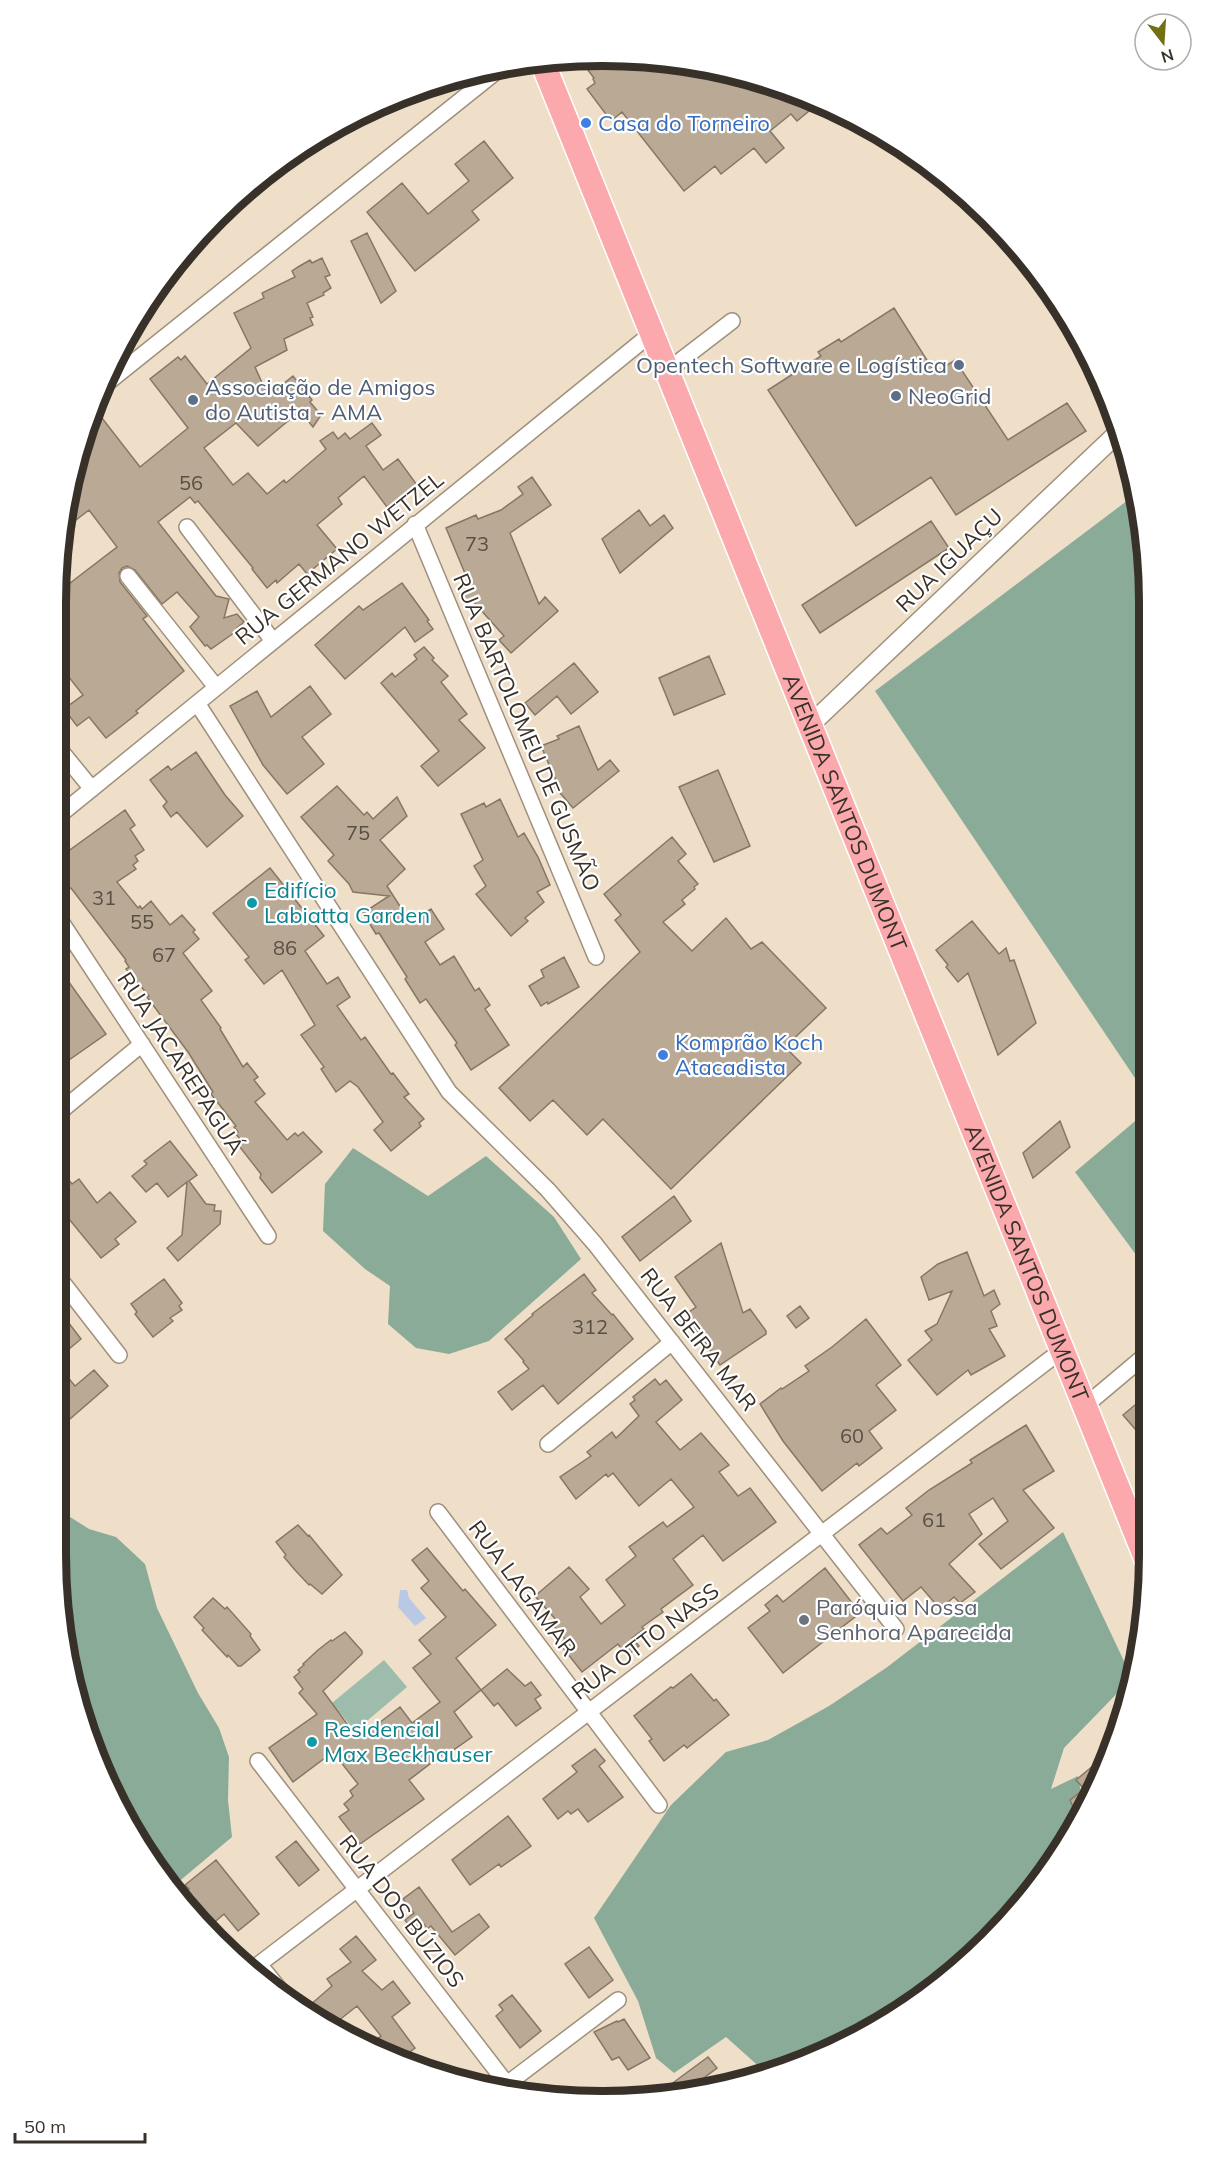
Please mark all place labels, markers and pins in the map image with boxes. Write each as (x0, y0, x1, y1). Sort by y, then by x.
place label: Casa do Torneiro (598, 109, 770, 137)
marker: Casa do Torneiro (579, 116, 593, 130)
place label: Opentech Software e Logística (636, 351, 947, 379)
marker: Opentech Software e Logística (952, 358, 966, 372)
place label: Associação de Amigos do Autista - AMA (205, 373, 436, 426)
place label: NeoGrid (908, 382, 991, 410)
marker: NeoGrid (889, 389, 903, 403)
marker: Associação de Amigos do Autista - AMA (186, 393, 200, 407)
place label: Edifício Labiatta Garden (264, 876, 430, 929)
marker: Edifício Labiatta Garden (245, 896, 259, 910)
place label: Komprão Koch Atacadista (675, 1028, 823, 1081)
marker: Komprão Koch Atacadista (656, 1048, 670, 1062)
place label: Paróquia Nossa Senhora Aparecida (816, 1593, 1012, 1646)
marker: Paróquia Nossa Senhora Aparecida (797, 1613, 811, 1627)
place label: Residencial Max Beckhauser (324, 1715, 492, 1768)
marker: Residencial Max Beckhauser (305, 1735, 319, 1749)

